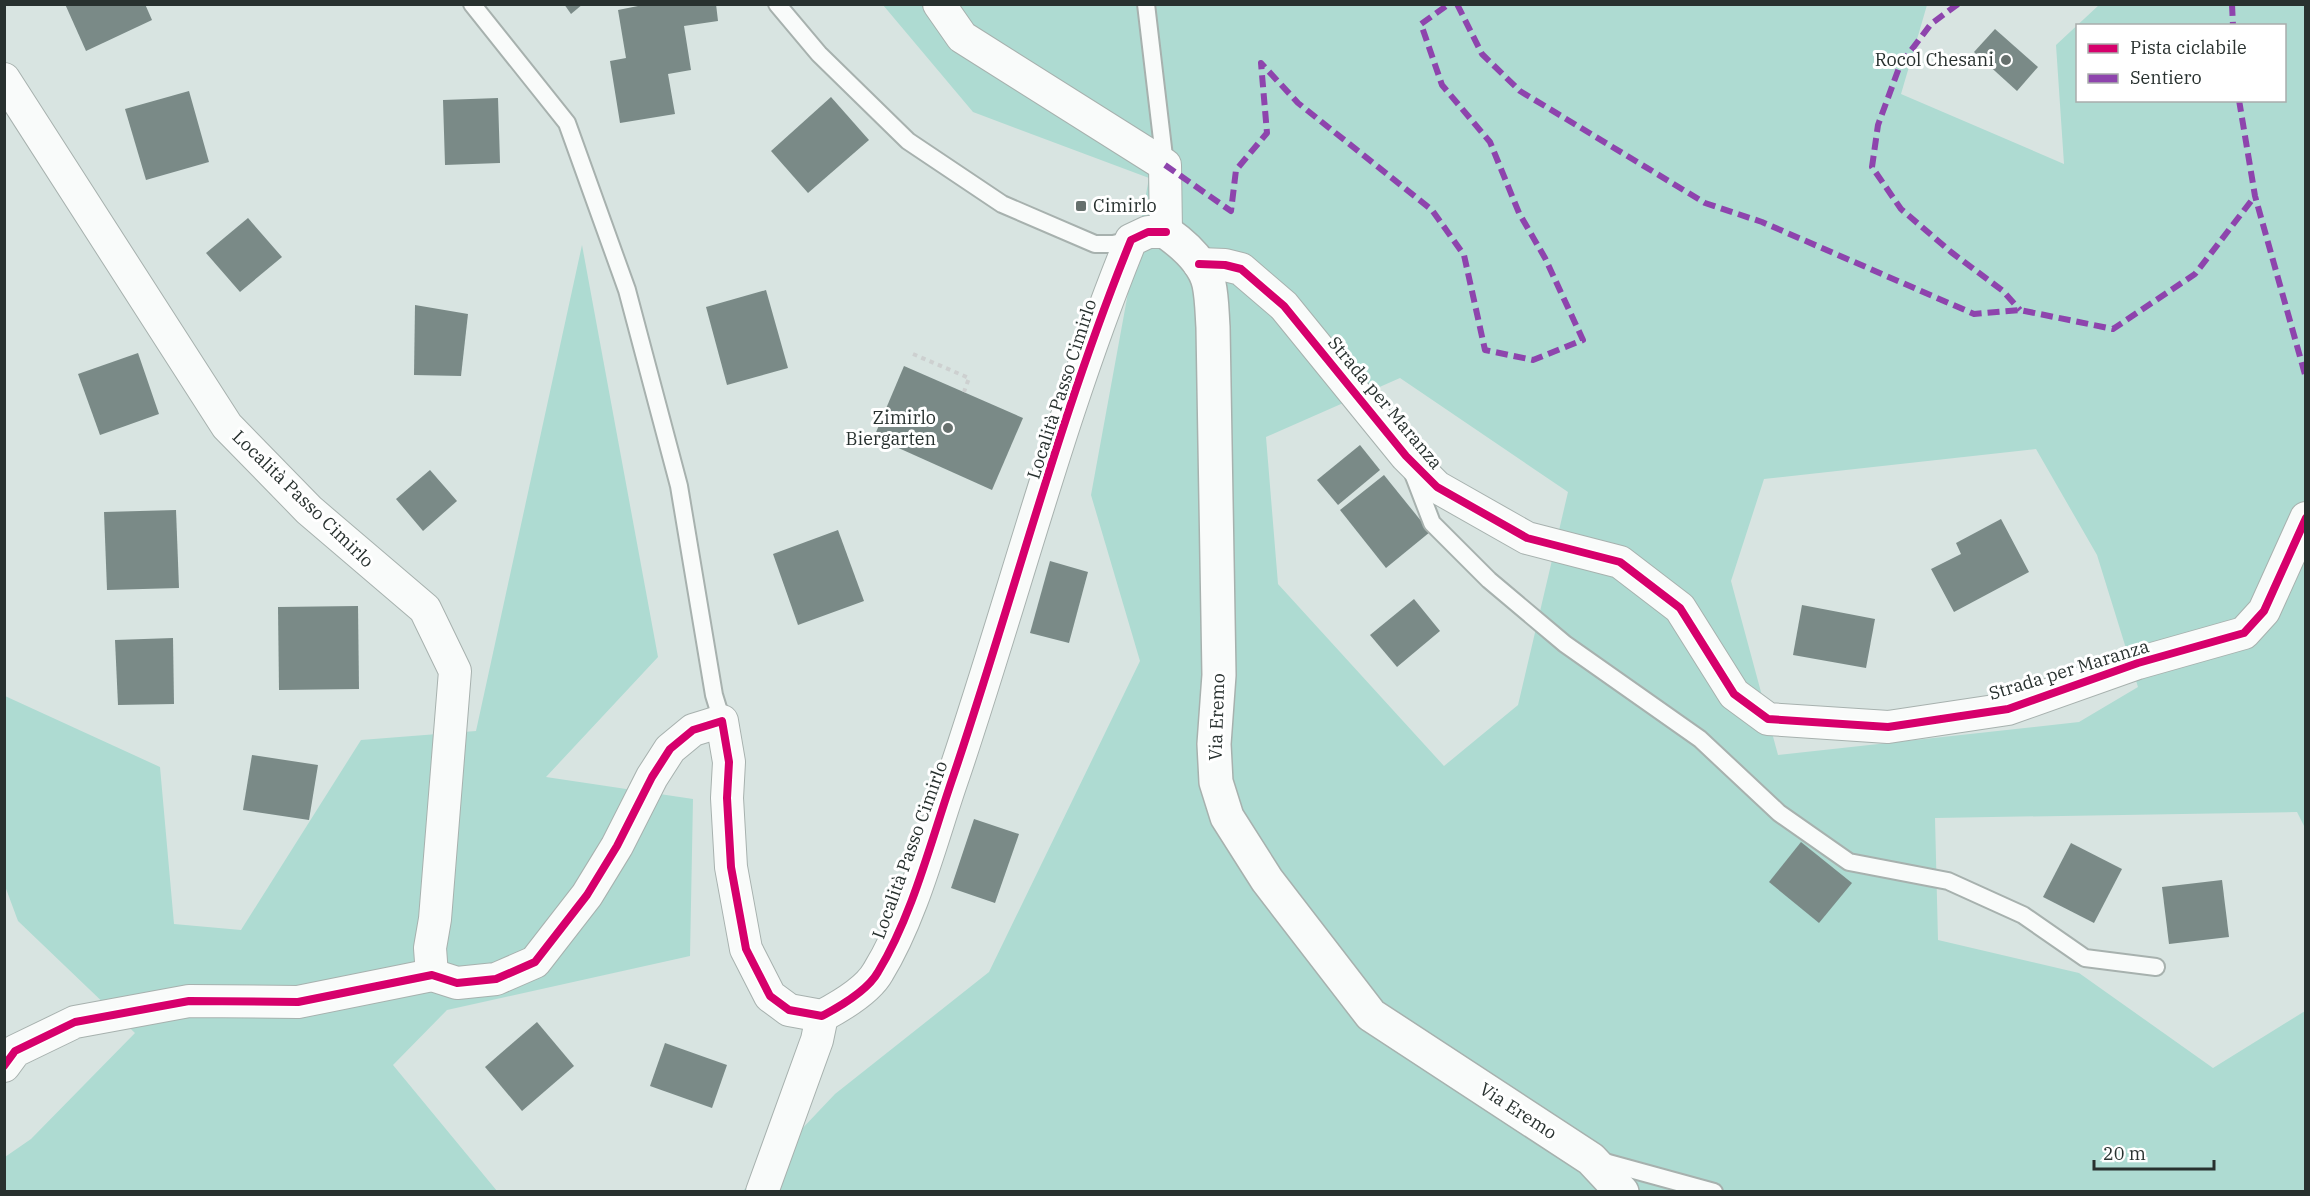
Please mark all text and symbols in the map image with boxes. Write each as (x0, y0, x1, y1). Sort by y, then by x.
legend (2076, 24, 2286, 102)
text: Pista ciclabile (2130, 36, 2247, 59)
place label: Rocol Chesani (1875, 48, 1994, 71)
marker: Rocol Chesani (1999, 53, 2013, 67)
text: Sentiero (2130, 66, 2202, 89)
place label: Cimirlo (1093, 194, 1157, 217)
marker: Cimirlo (1074, 199, 1088, 213)
street label: Località Passo Cimirlo (1022, 296, 1101, 482)
street label: Strada per Maranza (1323, 332, 1448, 474)
place label: Zimirlo Biergarten (845, 406, 936, 450)
marker: Zimirlo Biergarten (941, 421, 955, 435)
street label: Località Passo Cimirlo (228, 425, 379, 572)
street label: Strada per Maranza (1986, 634, 2152, 705)
street label: Via Eremo (1203, 673, 1230, 761)
street label: Località Passo Cimirlo (867, 758, 952, 942)
street label: Via Eremo (1475, 1077, 1561, 1144)
scale bar (2094, 1133, 2214, 1171)
text: 20 m (2103, 1142, 2146, 1165)

